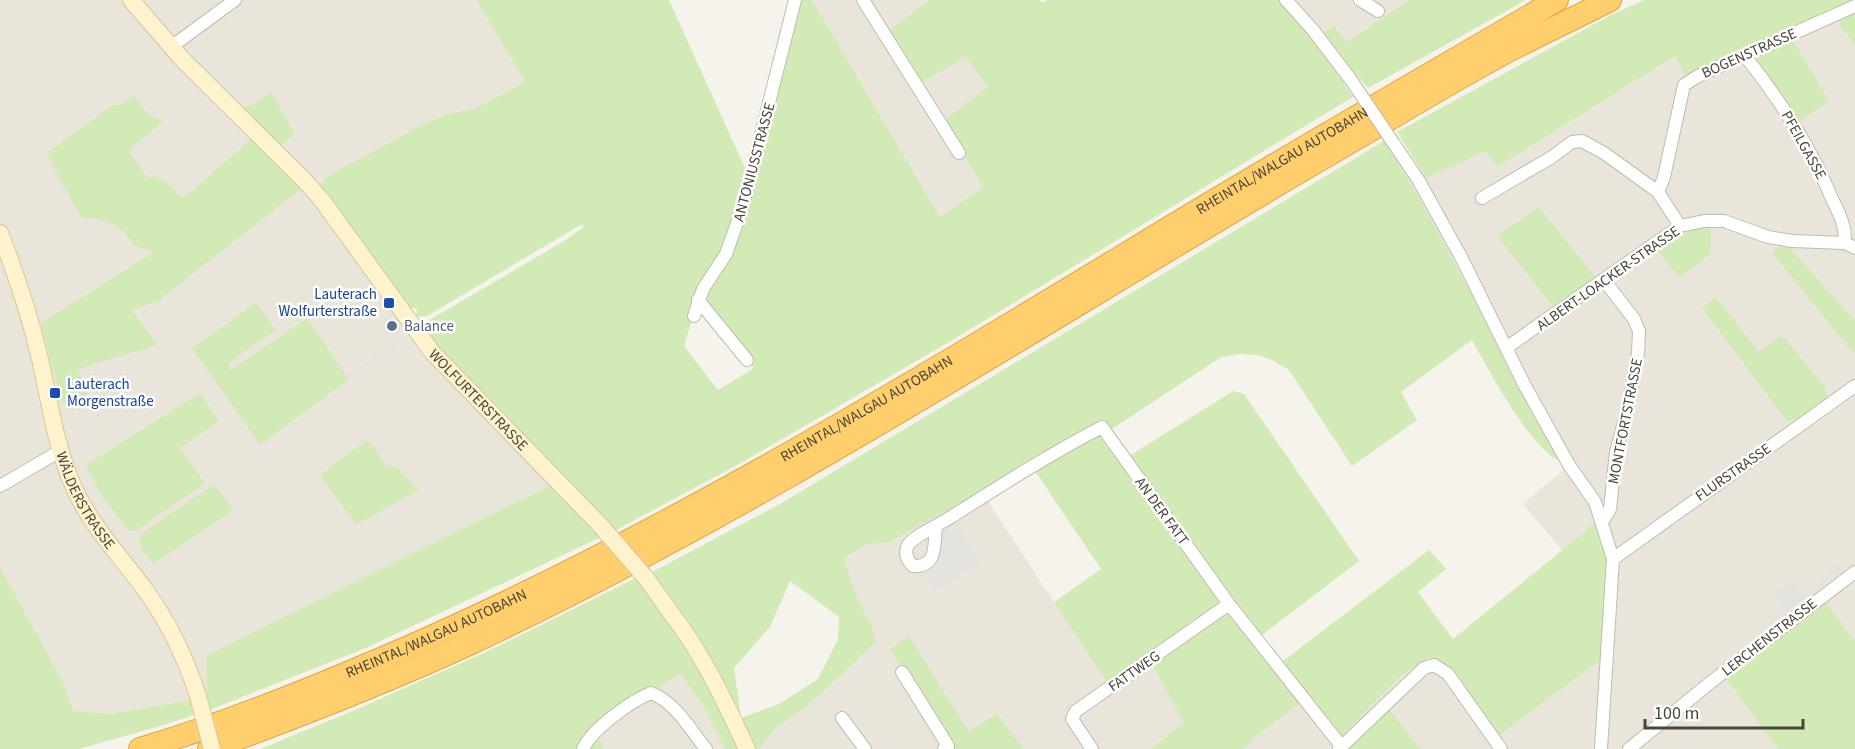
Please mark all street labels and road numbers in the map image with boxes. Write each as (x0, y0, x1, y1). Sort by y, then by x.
street label: BOGENSTRASSE (1698, 23, 1800, 84)
street label: ANTONIUSSTRASSE (728, 100, 781, 224)
street label: RHEINTAL/WALGAU AUTOBAHN (1192, 102, 1372, 220)
street label: PFEILGASSE (1776, 107, 1831, 184)
street label: ALBERT-LOACKER-STRASSE (1532, 221, 1684, 336)
street label: WOLFURTERSTRASSE (424, 344, 533, 456)
street label: RHEINTAL/WALGAU AUTOBAHN (777, 350, 957, 467)
street label: MONTFORTSTRASSE (1603, 356, 1648, 486)
street label: FLURSTRASSE (1691, 438, 1776, 506)
street label: WÄLDERSTRASSE (50, 449, 120, 554)
street label: AN DER FATT (1130, 473, 1194, 550)
street label: RHEINTAL/WALGAU AUTOBAHN (342, 584, 530, 684)
street label: LERCHENSTRASSE (1717, 593, 1821, 681)
street label: FATTWEG (1104, 646, 1165, 697)

